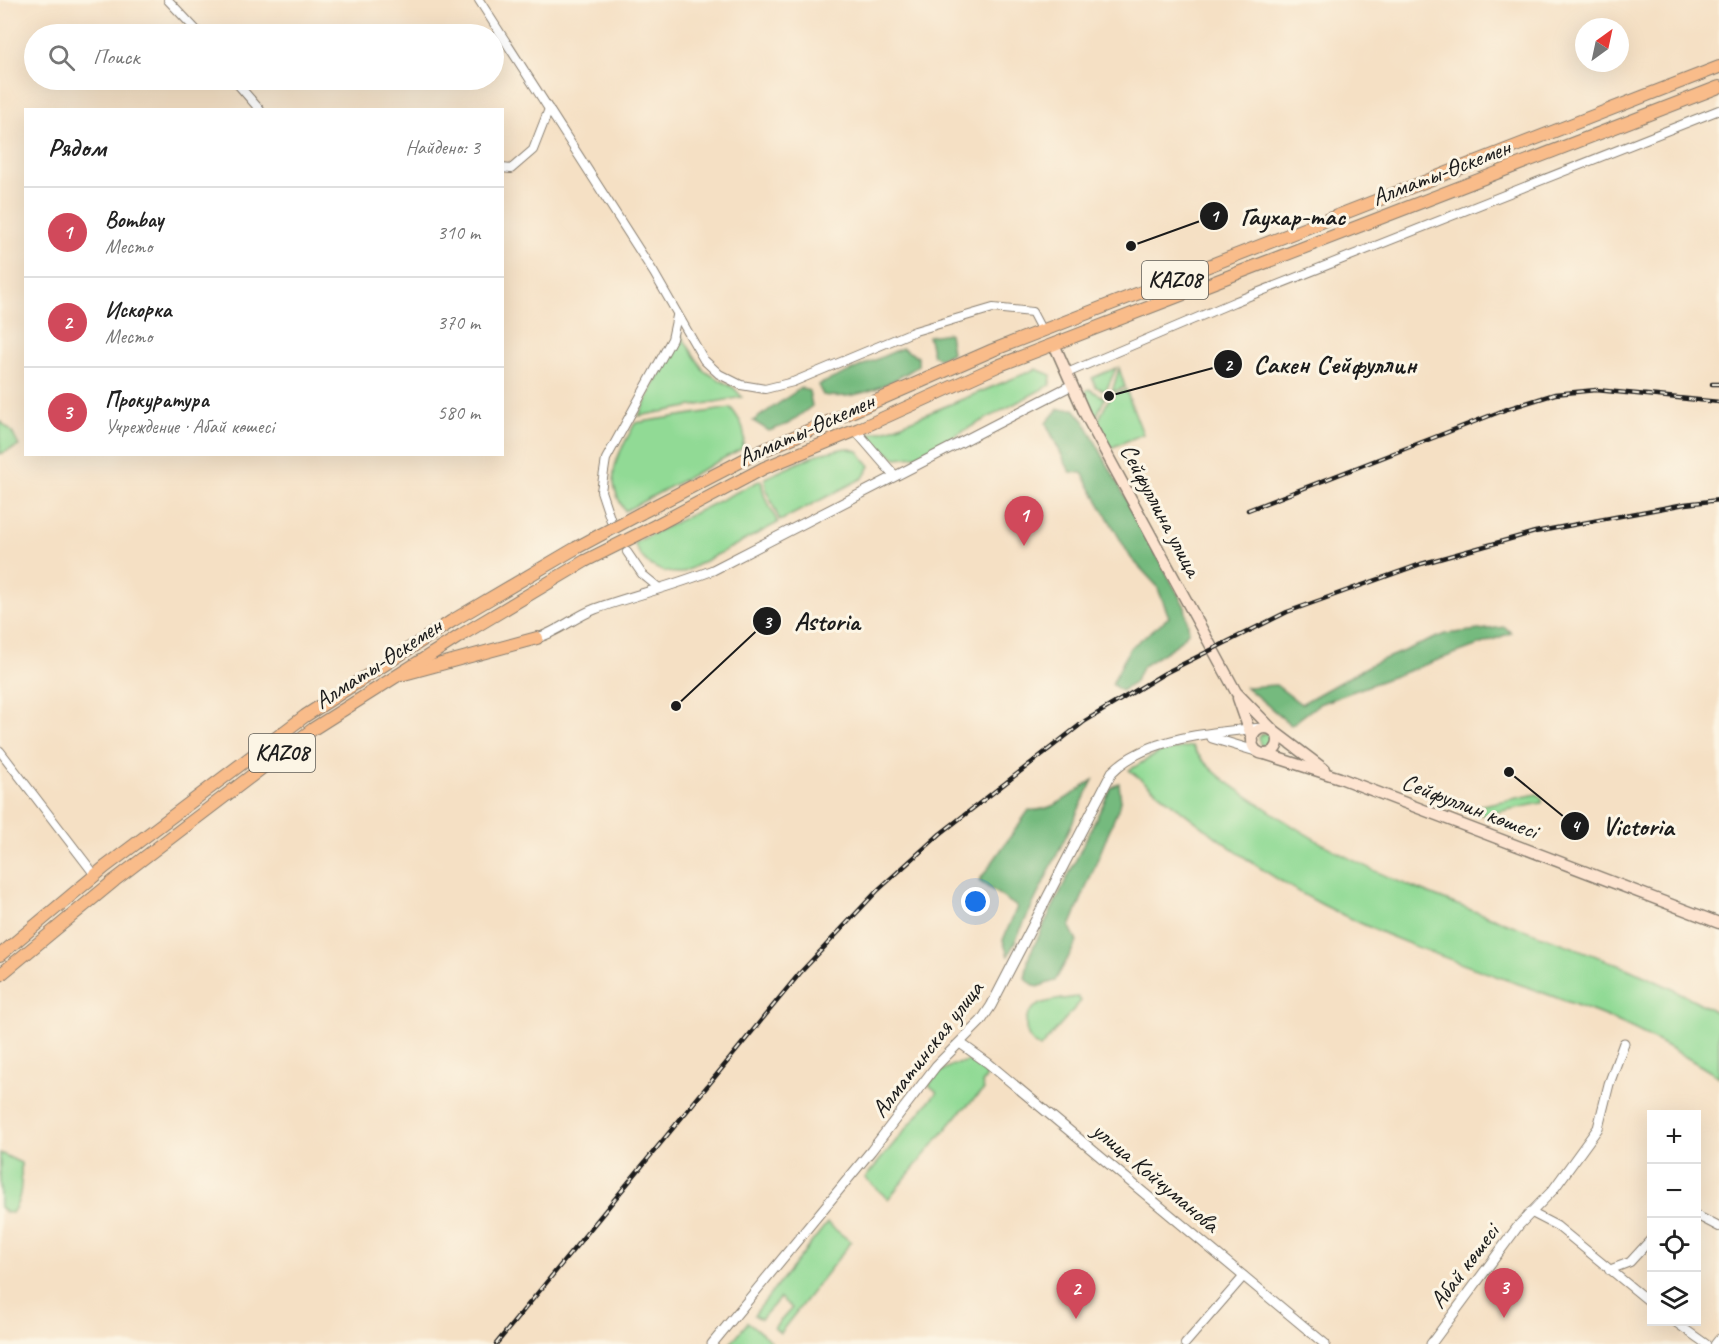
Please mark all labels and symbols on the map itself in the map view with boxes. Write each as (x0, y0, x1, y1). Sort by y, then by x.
north arrow (1575, 18, 1629, 72)
street label: Алматы-Өскемен (1367, 131, 1517, 212)
callout: Гаухар-тас (1199, 194, 1357, 238)
text: Гаухар-тас (1241, 200, 1346, 233)
text: 1 (1210, 205, 1220, 227)
road number: KAZ08 (1142, 261, 1208, 299)
callout: Сакен Сейфуллин (1213, 342, 1427, 386)
text: Сакен Сейфуллин (1254, 348, 1418, 381)
text: 2 (1224, 354, 1234, 376)
street label: Алматы-Өскемен (733, 385, 881, 472)
street label: Сейфуллина улица (1113, 438, 1210, 583)
pin: 1 (1004, 496, 1044, 546)
callout: Astoria (752, 599, 871, 643)
text: Astoria (794, 605, 862, 638)
street label: Алматы-Өскемен (309, 609, 449, 715)
text: 3 (763, 611, 773, 633)
road number: KAZ08 (249, 734, 315, 772)
street label: Сейфуллин көшесі (1398, 766, 1545, 847)
callout: Victoria (1560, 804, 1686, 848)
text: Victoria (1602, 810, 1676, 843)
text: 4 (1571, 815, 1581, 837)
your location (961, 887, 990, 916)
street label: Алматинская улица (864, 973, 991, 1123)
street label: улица Койчуманова (1085, 1114, 1227, 1240)
street label: Абай көшесі (1423, 1216, 1507, 1314)
pin: 3 (1484, 1268, 1524, 1318)
pin: 2 (1056, 1270, 1096, 1319)

